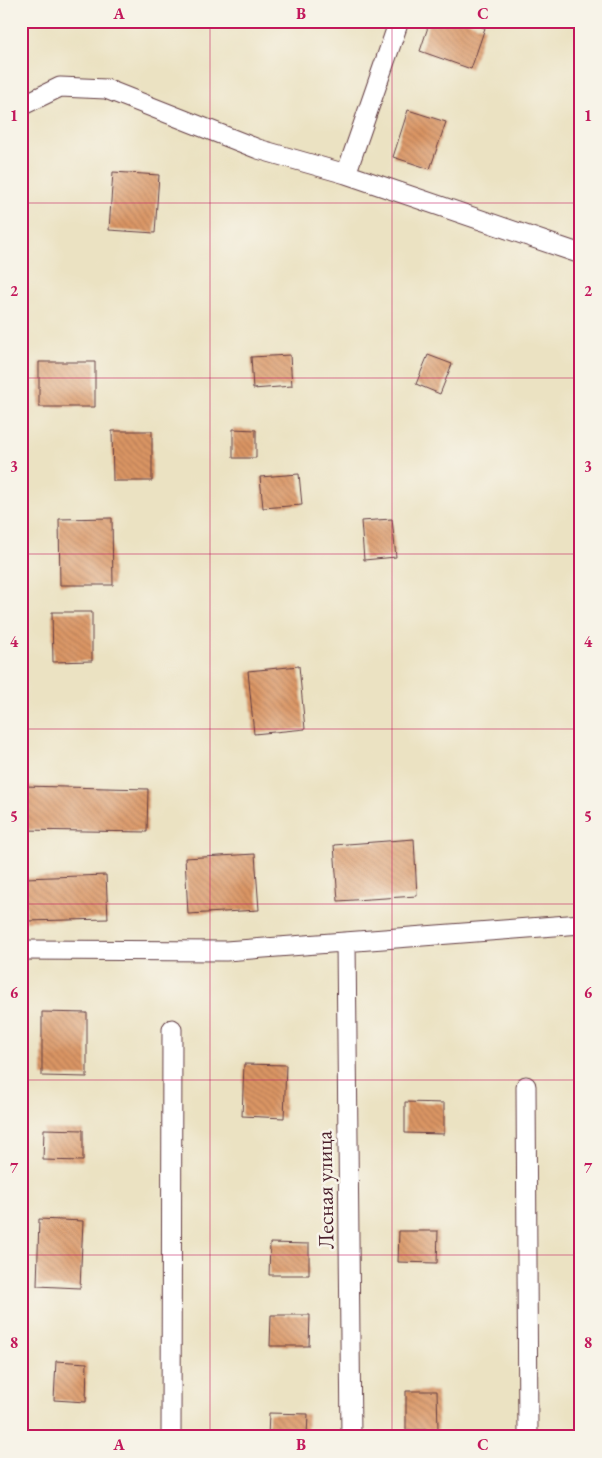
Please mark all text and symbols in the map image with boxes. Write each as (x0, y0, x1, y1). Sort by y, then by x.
text: A (112, 3, 125, 24)
text: B (296, 3, 306, 24)
text: C (477, 3, 489, 24)
text: 1 (10, 105, 18, 126)
text: 1 (584, 105, 592, 126)
text: 2 (10, 280, 19, 301)
text: 2 (584, 280, 593, 301)
text: 3 (10, 456, 18, 477)
text: 3 (584, 456, 592, 477)
text: 4 (10, 631, 19, 652)
text: 4 (584, 631, 593, 652)
text: 5 (10, 806, 18, 827)
text: 5 (584, 806, 592, 827)
text: 6 (10, 982, 19, 1003)
text: 6 (584, 982, 593, 1003)
street label: Лесная улица (309, 1130, 341, 1249)
text: 7 (10, 1157, 19, 1178)
text: 7 (584, 1157, 593, 1178)
text: 8 (10, 1332, 18, 1353)
text: 8 (584, 1332, 592, 1353)
text: A (112, 1434, 125, 1455)
text: B (296, 1434, 306, 1455)
text: C (477, 1434, 489, 1455)

